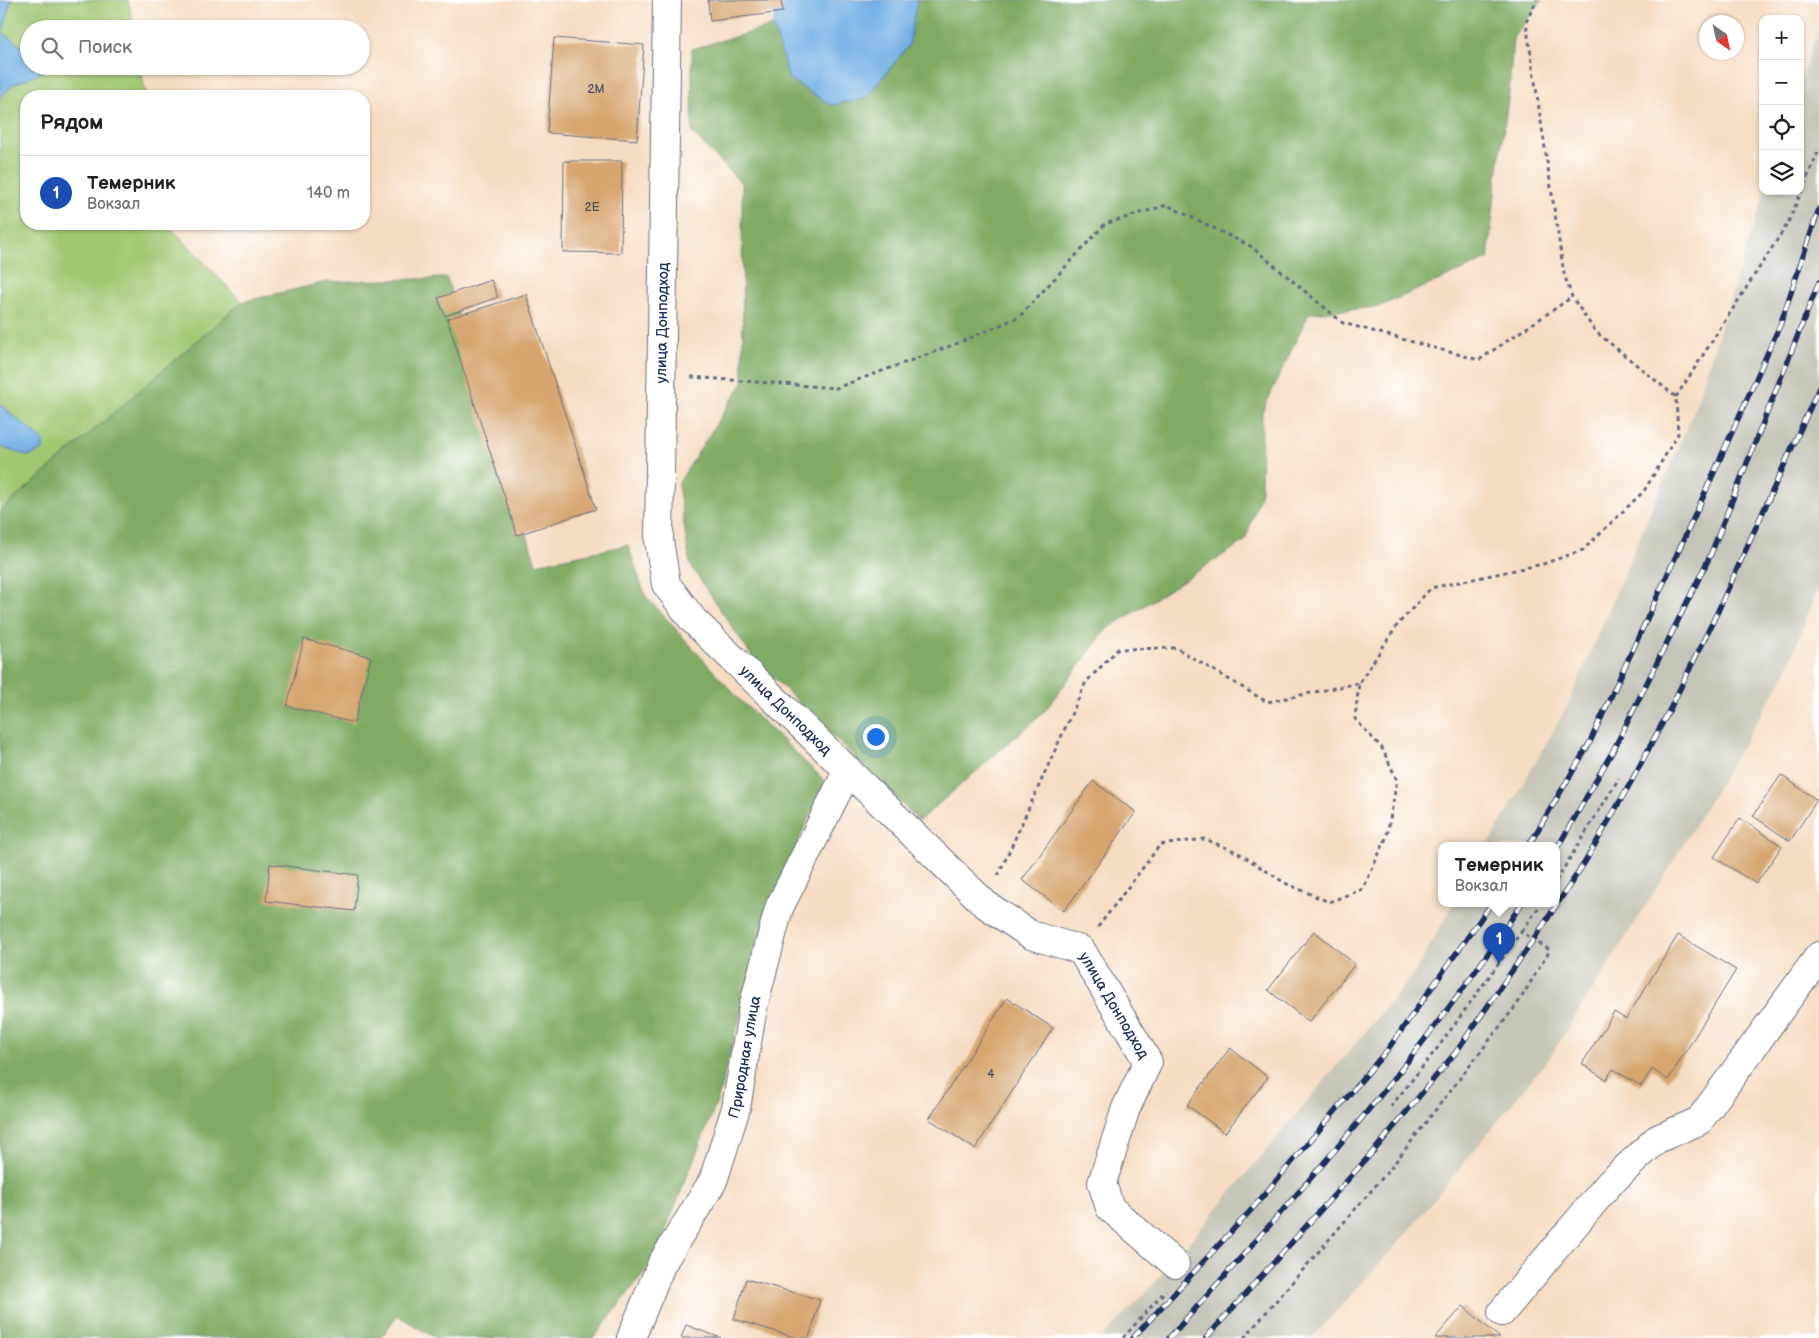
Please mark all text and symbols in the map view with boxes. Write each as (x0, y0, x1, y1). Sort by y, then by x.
north arrow (1699, 15, 1744, 60)
map controls (1759, 15, 1804, 195)
button: + (1759, 15, 1804, 60)
search box (20, 20, 370, 75)
icon: search (38, 34, 66, 62)
text: Поиск (78, 36, 132, 59)
button: − (1759, 60, 1804, 105)
house number: 2М (587, 82, 605, 97)
button: locate (1759, 105, 1804, 150)
text: Рядом (40, 110, 103, 135)
button: layers (1759, 150, 1804, 195)
text: Темерник (87, 172, 175, 195)
text: 1 (53, 184, 59, 203)
text: 140 m (307, 184, 350, 203)
text: Вокзал (87, 195, 140, 214)
house number: 2Е (585, 200, 600, 215)
street label: улица Донподход (652, 262, 673, 384)
street label: улица Донподход (735, 662, 835, 760)
your location (863, 724, 889, 750)
popup (1438, 842, 1560, 907)
text: Темерник (1455, 854, 1543, 877)
text: Вокзал (1455, 877, 1508, 896)
pin: 1 (1483, 923, 1515, 964)
street label: улица Донподход (1074, 949, 1153, 1062)
street label: Природная улица (724, 993, 766, 1121)
house number: 4 (987, 1067, 995, 1082)

